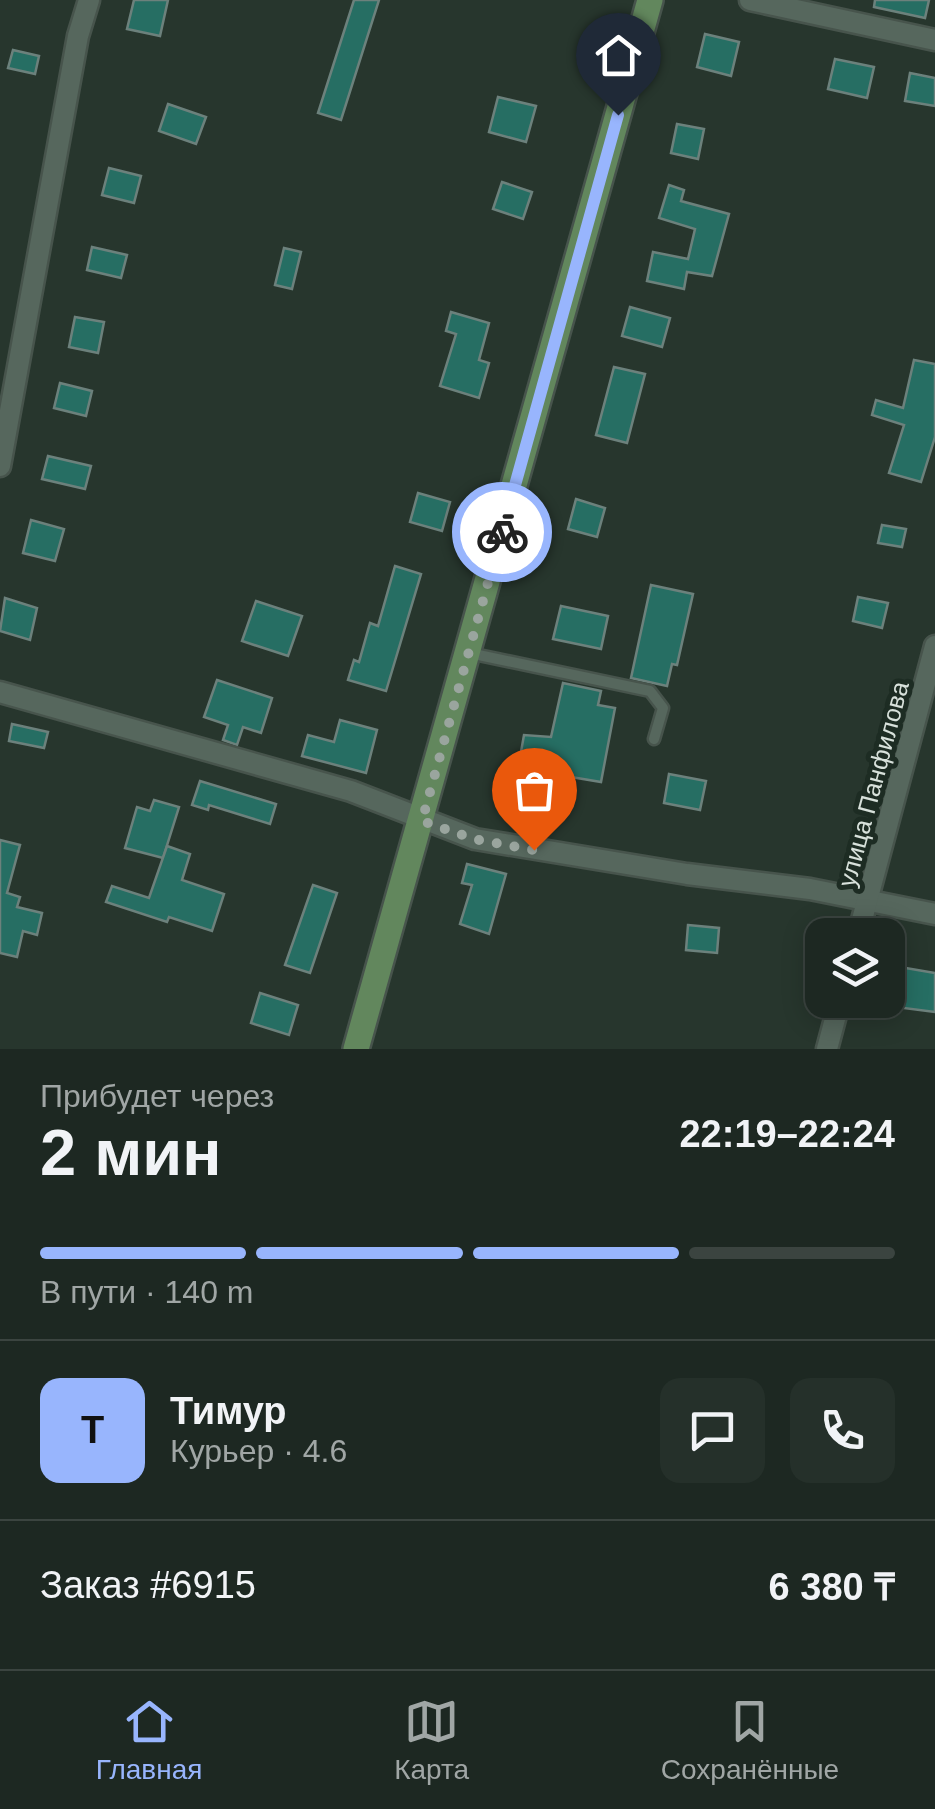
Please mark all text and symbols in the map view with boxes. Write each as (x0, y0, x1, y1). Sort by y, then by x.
pin (576, 13, 661, 116)
icon: home (591, 28, 646, 83)
courier (452, 482, 552, 582)
icon: bike (475, 505, 530, 560)
street label: улица Панфилова (832, 678, 914, 890)
pin (492, 748, 577, 851)
icon: bag (507, 763, 562, 818)
map controls (805, 918, 905, 1018)
button: layers (805, 918, 905, 1018)
text: Прибудет через (40, 1078, 274, 1114)
text: 22:19–22:24 (679, 1113, 895, 1155)
text: 2 мин (40, 1116, 222, 1189)
text: В пути · 140 m (40, 1274, 253, 1310)
button: chat (660, 1378, 765, 1483)
button: phone (790, 1378, 895, 1483)
text: Тимур (170, 1390, 287, 1432)
text: Т (81, 1409, 104, 1451)
text: Курьер · 4.6 (170, 1433, 347, 1469)
text: Заказ #6915 (40, 1564, 256, 1606)
text: 6 380 ₸ (769, 1566, 895, 1608)
tab: Главная (96, 1694, 202, 1786)
tab: Карта (394, 1694, 469, 1786)
tab: Сохранённые (661, 1694, 839, 1786)

